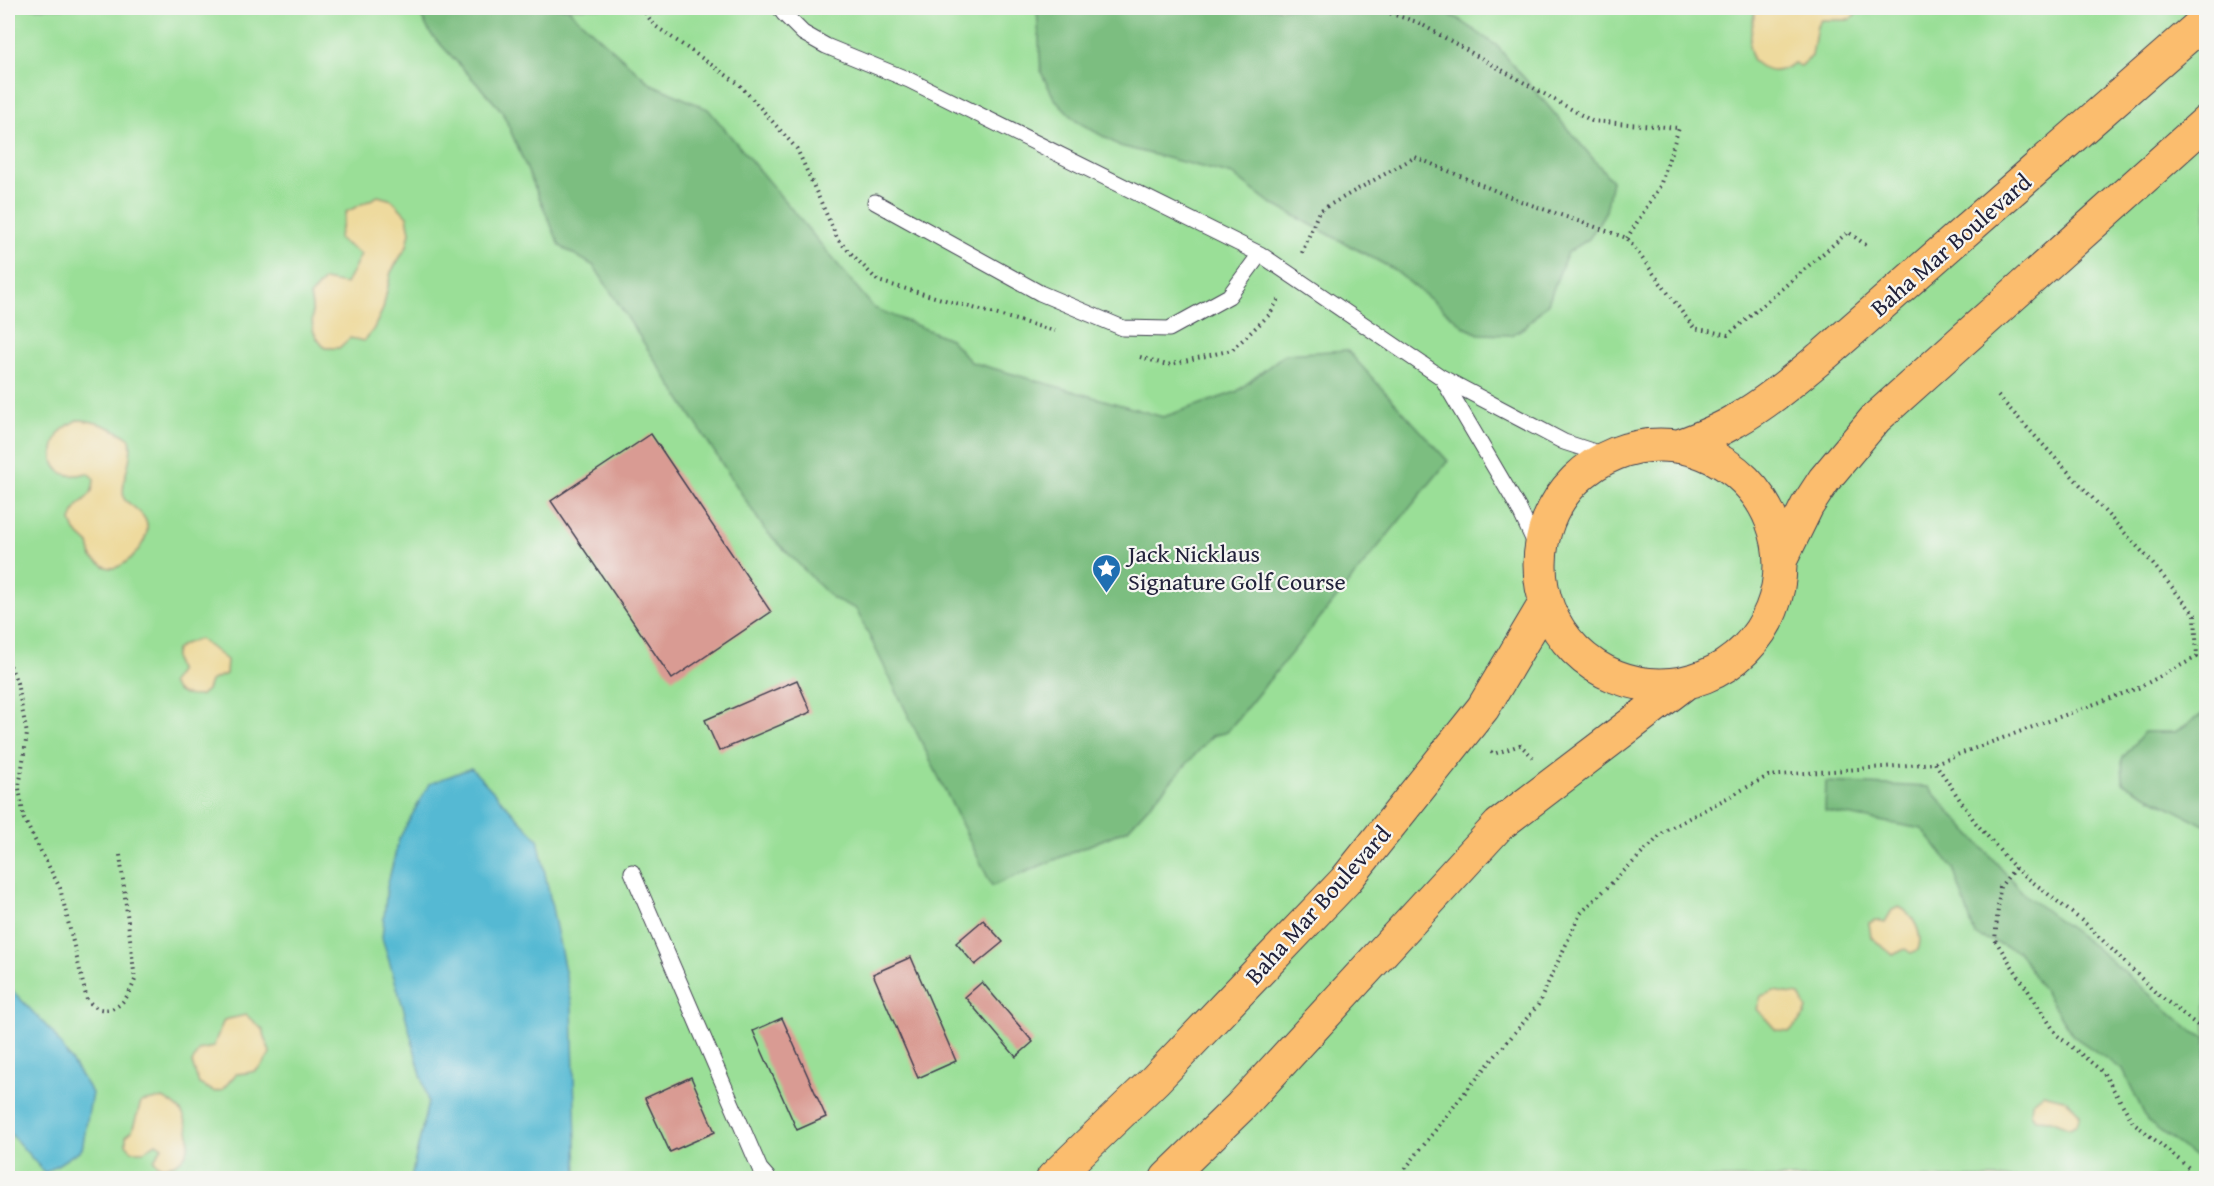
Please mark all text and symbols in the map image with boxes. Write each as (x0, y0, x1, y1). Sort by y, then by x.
street label: Baha Mar Boulevard (1862, 165, 2039, 325)
place label: Jack Nicklaus Signature Golf Course (1125, 536, 1346, 599)
place icon: Jack Nicklaus Signature Golf Course (1091, 552, 1123, 594)
street label: Baha Mar Boulevard (1237, 817, 1399, 992)

